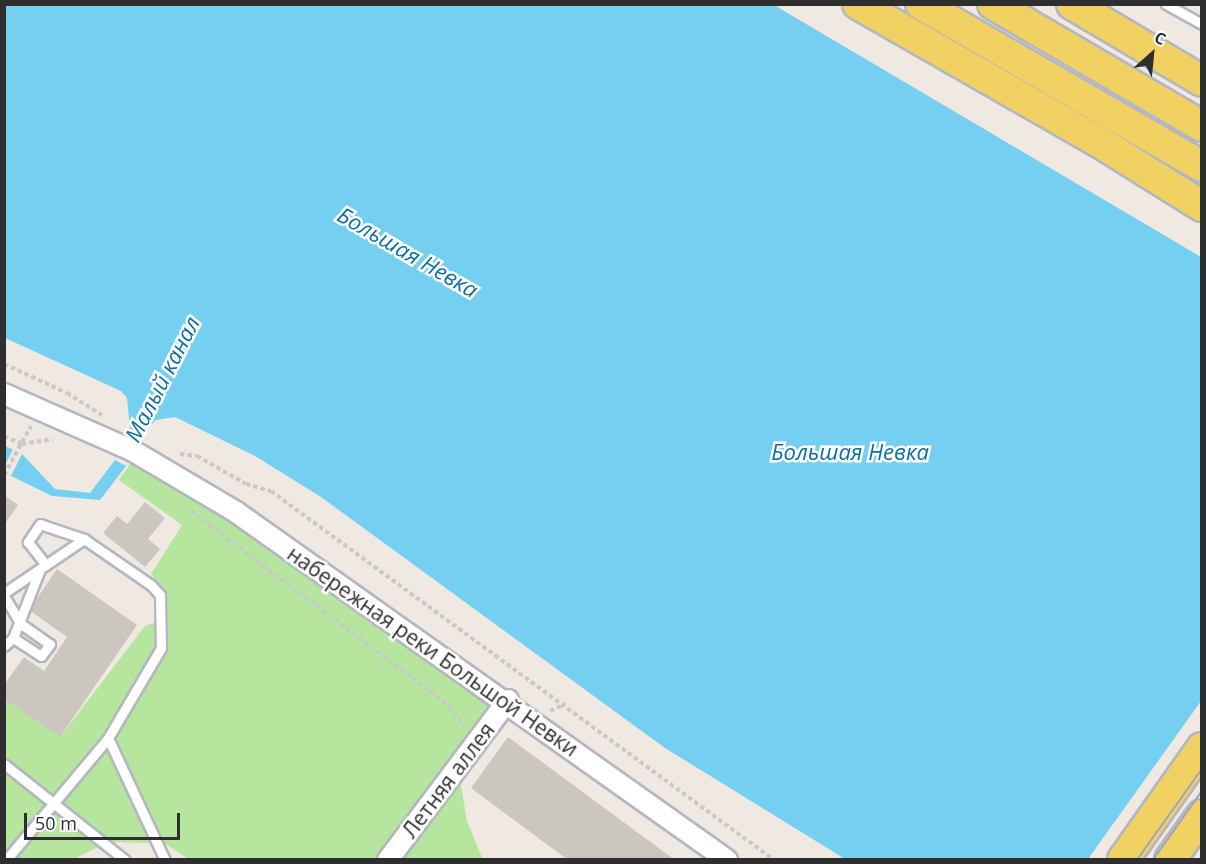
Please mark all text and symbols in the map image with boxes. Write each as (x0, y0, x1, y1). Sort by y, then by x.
north arrow (1122, 24, 1182, 84)
text: С (1151, 26, 1170, 50)
water label: Большая Невка (333, 201, 483, 303)
water label: Малый канал (119, 312, 205, 446)
water label: Большая Невка (771, 439, 929, 465)
street label: набережная реки Большой Невки (283, 541, 583, 761)
street label: Летняя аллея (397, 717, 499, 843)
scale bar (27, 801, 183, 839)
text: 50 m (35, 811, 77, 835)

